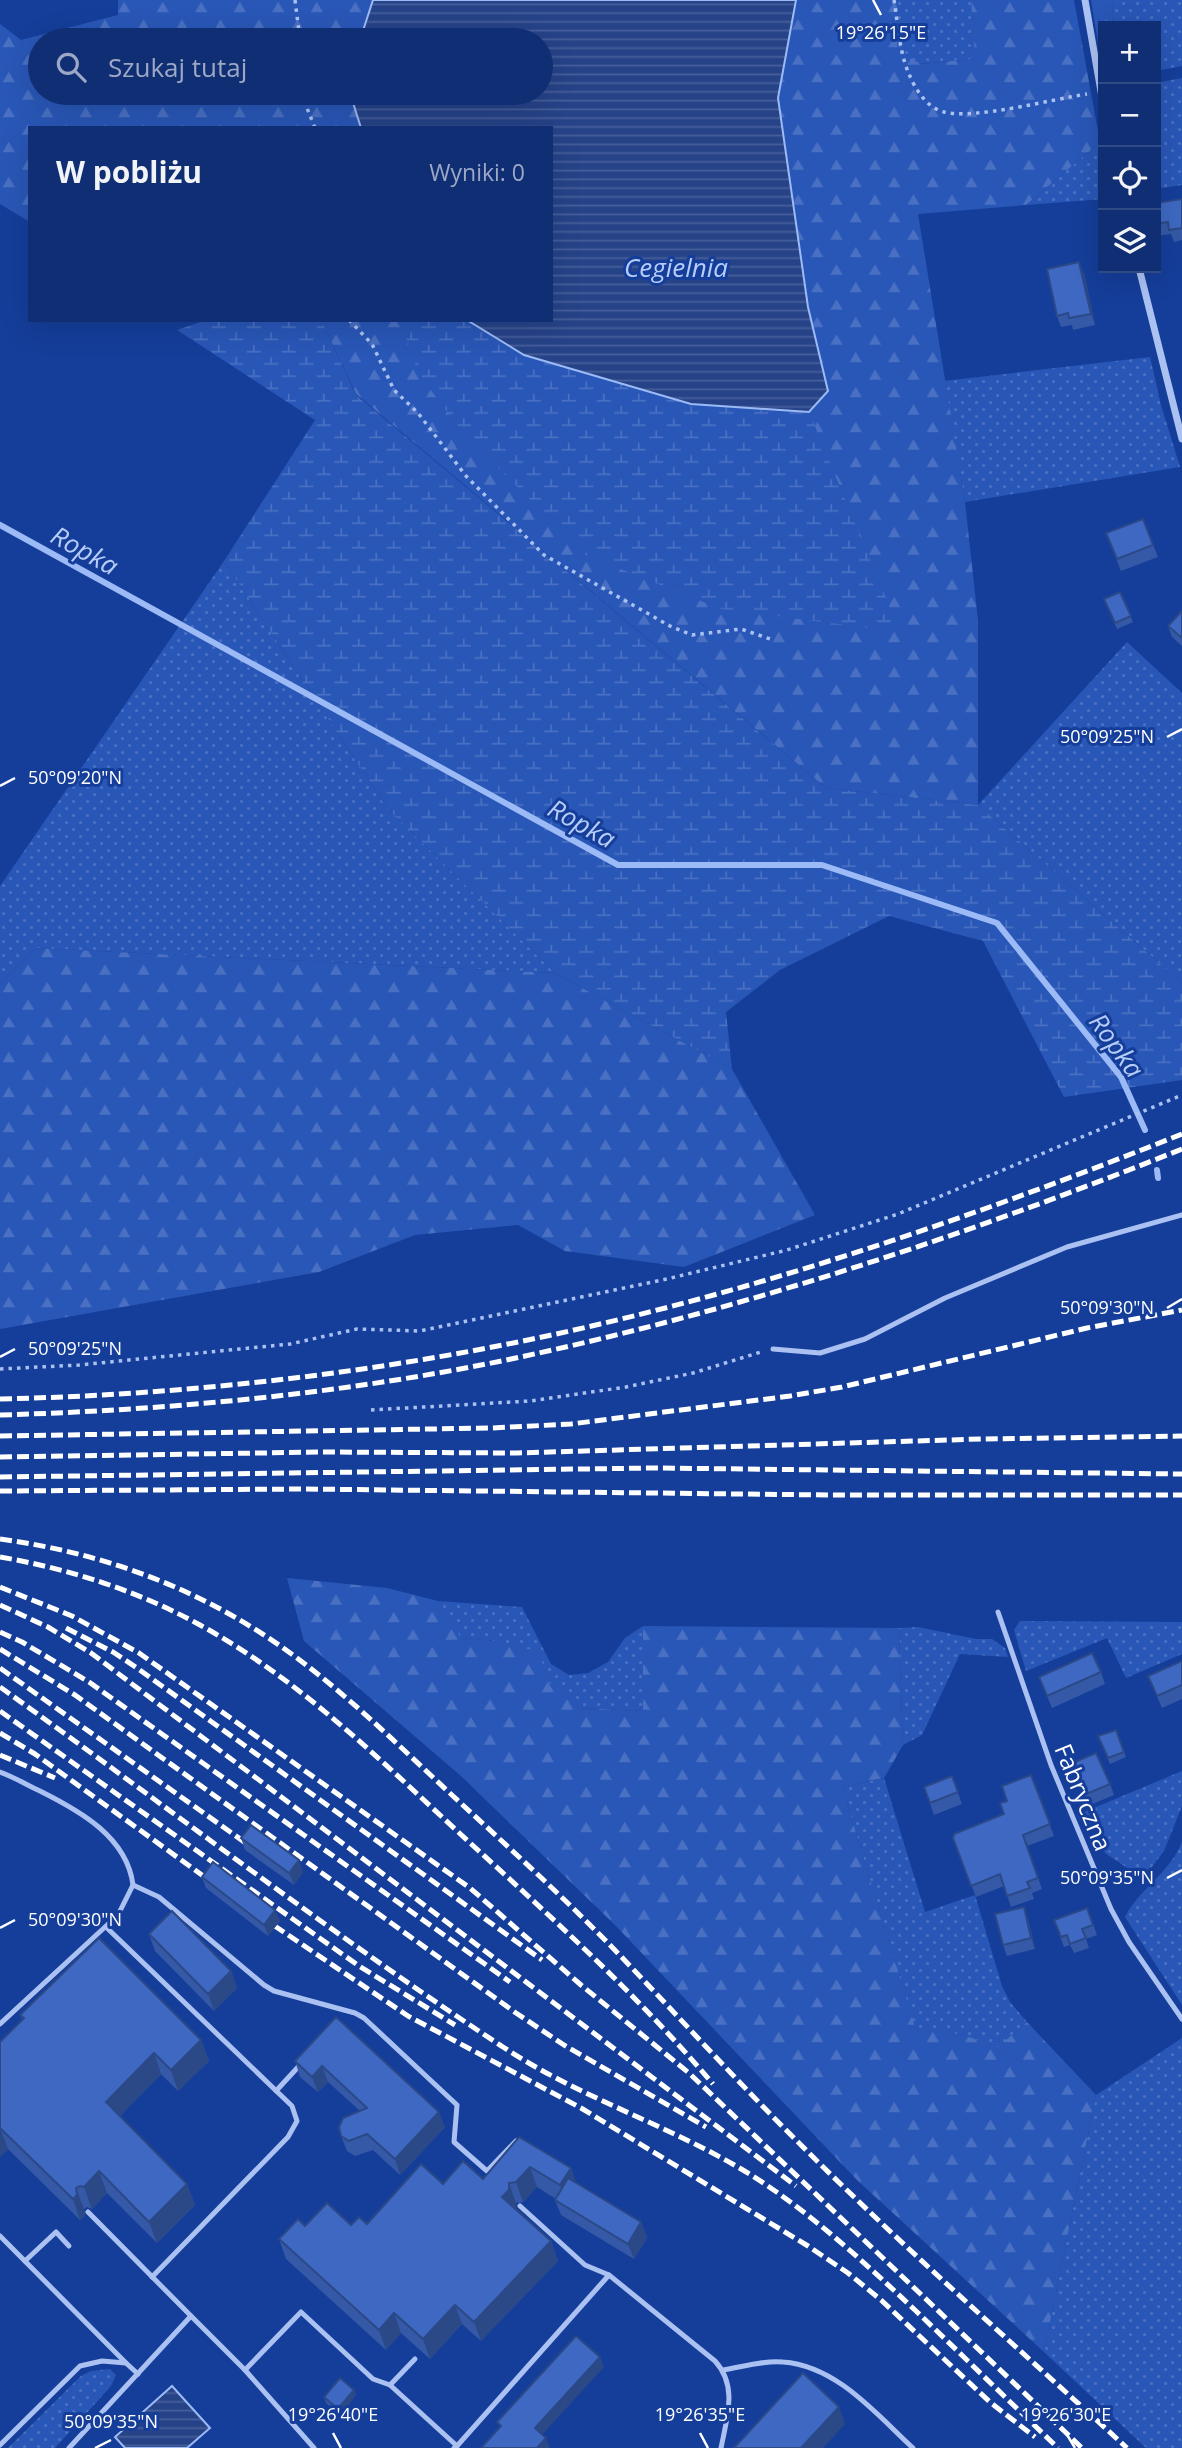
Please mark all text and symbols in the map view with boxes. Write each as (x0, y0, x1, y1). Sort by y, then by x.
text: 19°26'15"E (836, 20, 926, 44)
map controls (1098, 21, 1161, 273)
button: + (1098, 21, 1161, 84)
search box (28, 28, 553, 105)
icon: search (52, 48, 90, 86)
text: Szukaj tutaj (108, 49, 247, 85)
button: − (1098, 84, 1161, 147)
button: locate (1098, 147, 1161, 210)
text: W pobliżu (56, 151, 202, 192)
text: Wyniki: 0 (429, 156, 525, 188)
button: layers (1098, 210, 1161, 273)
water label: Cegielnia (624, 249, 728, 285)
water label: Ropka (45, 517, 125, 583)
text: 50°09'25"N (1060, 724, 1154, 748)
text: 50°09'20"N (28, 765, 122, 789)
water label: Ropka (542, 790, 622, 856)
water label: Ropka (1081, 1005, 1153, 1085)
text: 50°09'30"N (1060, 1295, 1154, 1319)
text: 50°09'25"N (28, 1336, 122, 1360)
street label: Fabryczna (1048, 1738, 1120, 1856)
text: 50°09'35"N (1060, 1865, 1154, 1889)
text: 50°09'30"N (28, 1907, 122, 1931)
text: 19°26'40"E (288, 2402, 378, 2426)
text: 19°26'35"E (655, 2402, 745, 2426)
text: 19°26'30"E (1021, 2402, 1111, 2426)
text: 50°09'35"N (64, 2409, 158, 2433)

